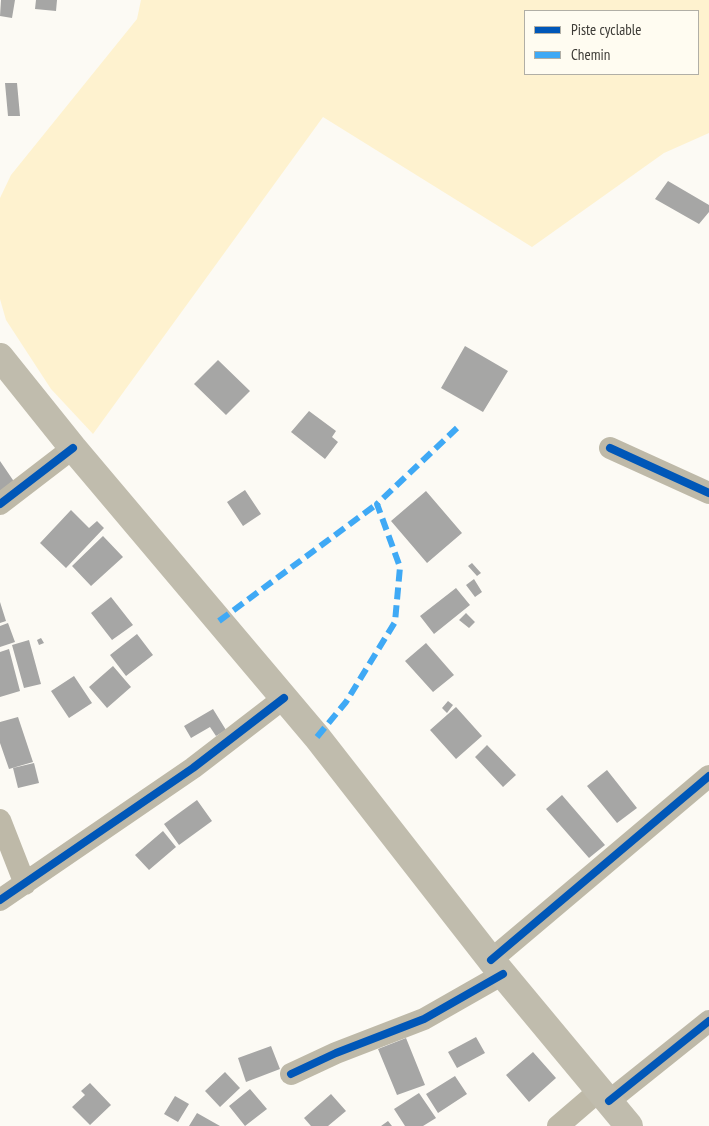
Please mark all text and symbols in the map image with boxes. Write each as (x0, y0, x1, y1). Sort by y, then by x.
legend (524, 10, 699, 75)
text: Piste cyclable (571, 20, 641, 39)
text: Chemin (571, 45, 610, 64)

